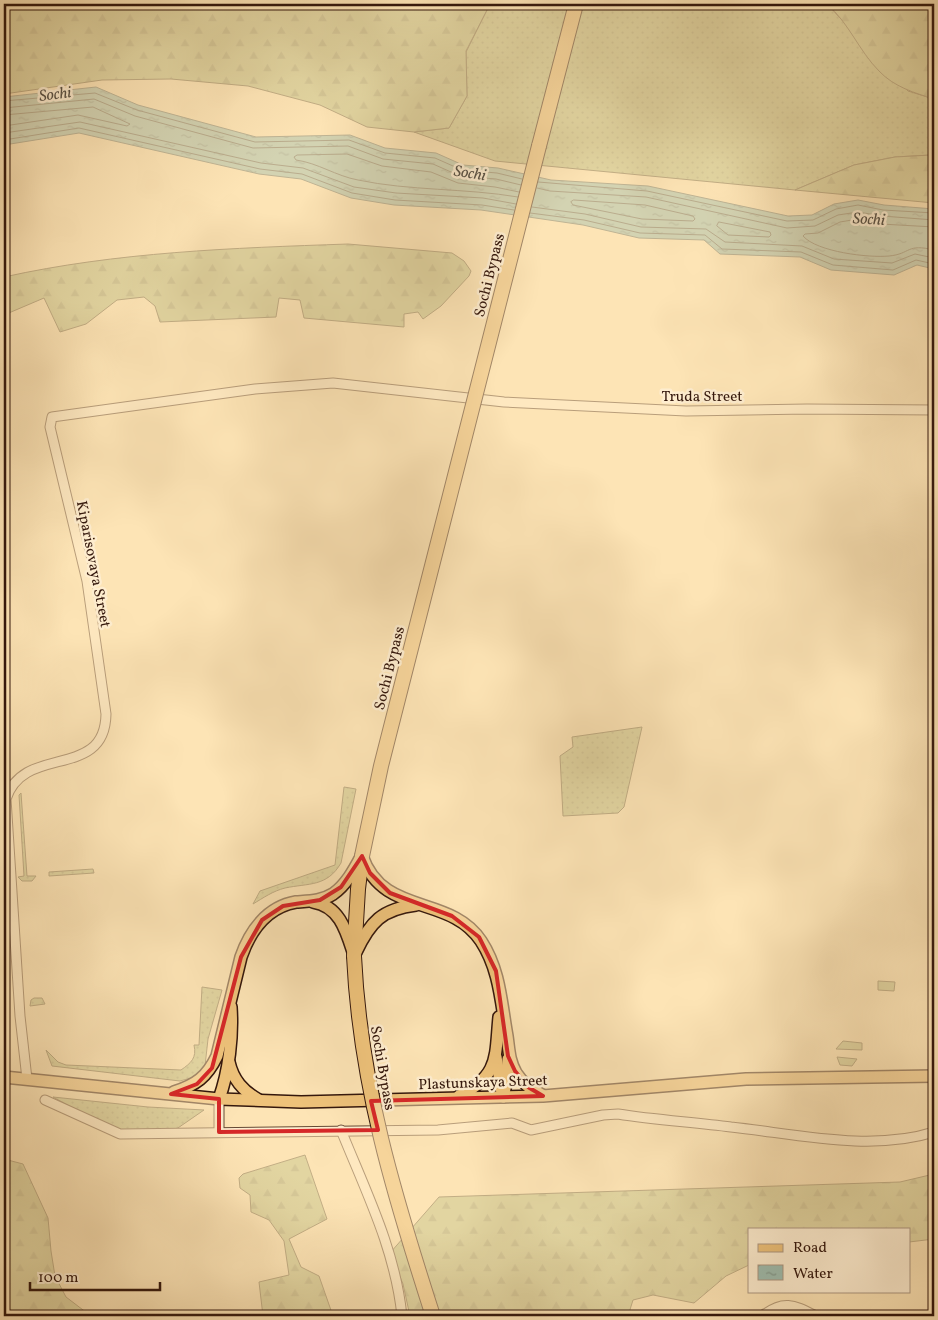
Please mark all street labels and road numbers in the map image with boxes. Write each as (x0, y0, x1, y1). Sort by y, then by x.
street label: Sochi Bypass (470, 231, 511, 319)
street label: Truda Street (661, 387, 743, 408)
street label: Kiparisovaya Street (70, 499, 115, 629)
street label: Sochi Bypass (370, 624, 411, 712)
street label: Sochi Bypass (364, 1024, 399, 1112)
street label: Plastunskaya Street (418, 1071, 548, 1096)

